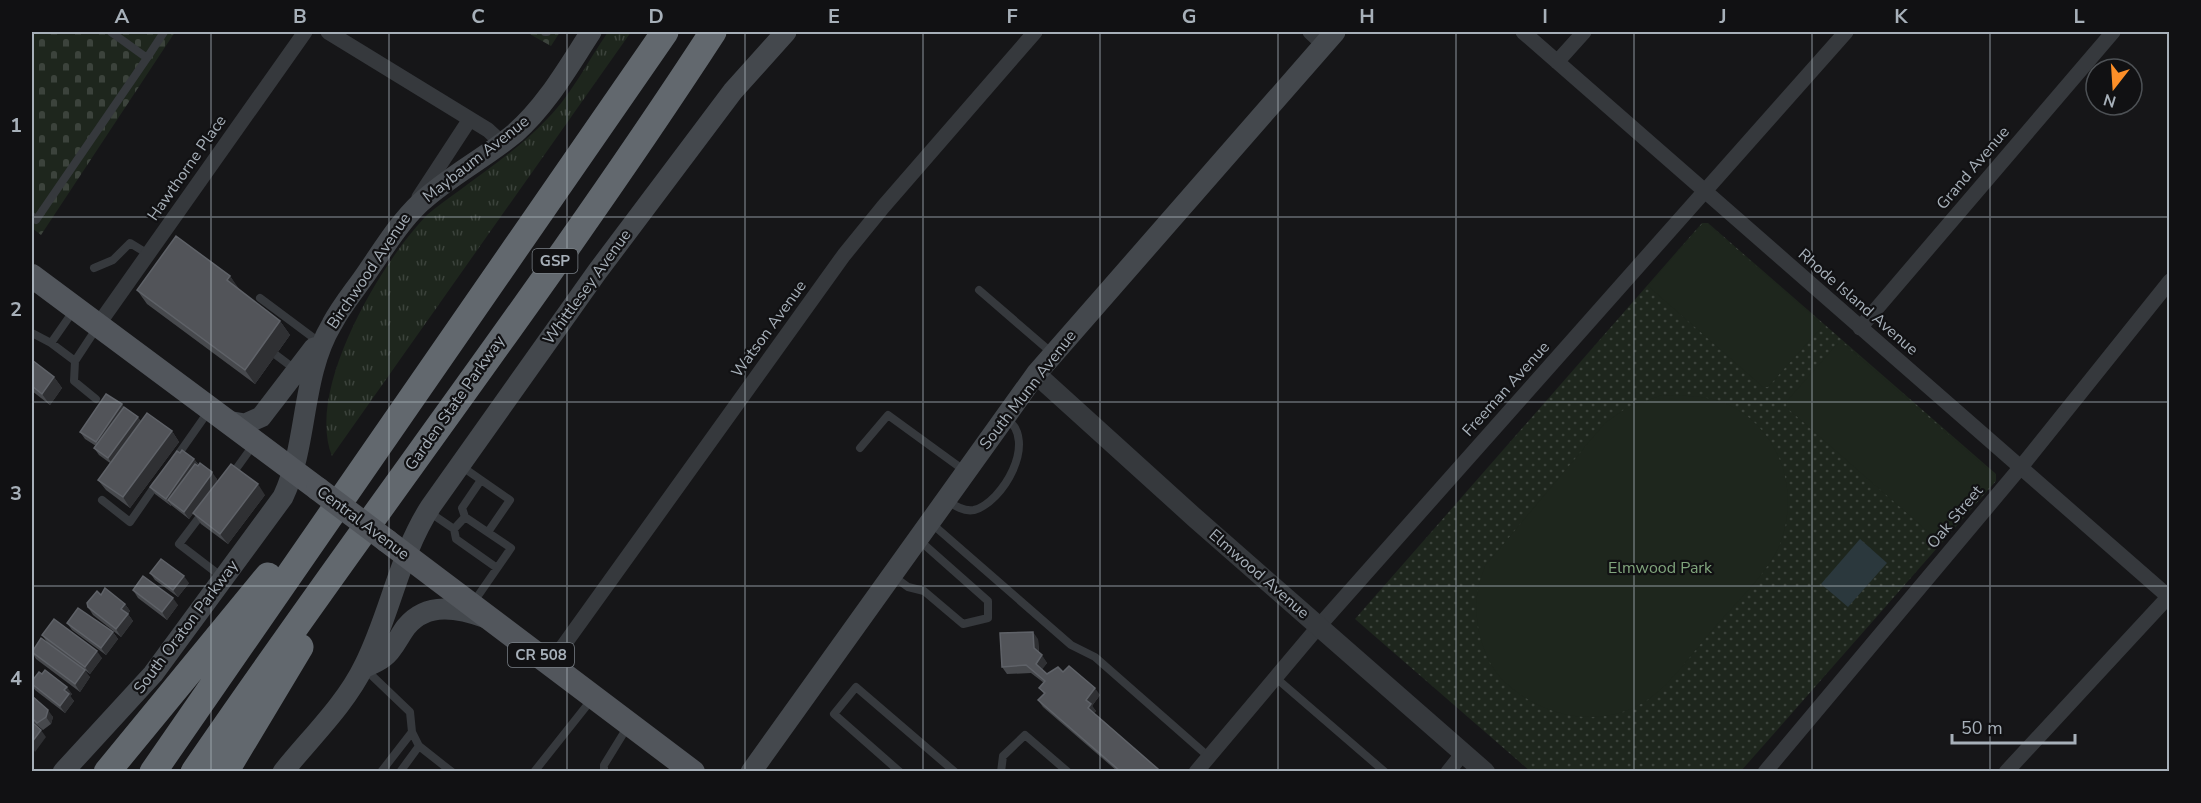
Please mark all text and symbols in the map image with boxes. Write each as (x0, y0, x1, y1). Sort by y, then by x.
text: A (115, 3, 130, 30)
text: B (293, 3, 307, 30)
text: C (471, 3, 485, 30)
text: D (648, 3, 664, 30)
text: E (828, 3, 840, 30)
text: F (1006, 3, 1018, 30)
text: G (1182, 3, 1196, 30)
text: H (1359, 3, 1375, 30)
text: I (1542, 3, 1548, 30)
text: J (1718, 3, 1727, 30)
text: K (1894, 3, 1908, 30)
text: L (2073, 3, 2085, 30)
north arrow (2084, 57, 2144, 117)
text: N (2101, 88, 2119, 113)
street label: Hawthorne Place (142, 111, 232, 225)
street label: Maybaum Avenue (418, 111, 534, 207)
text: 1 (10, 112, 22, 139)
street label: Grand Avenue (1932, 122, 2014, 214)
street label: Birchwood Avenue (322, 209, 416, 333)
street label: Whittlesey Avenue (538, 225, 636, 349)
street label: Rhode Island Avenue (1793, 244, 1923, 360)
road number: GSP (532, 249, 578, 273)
street label: Watson Avenue (726, 276, 812, 382)
text: 2 (10, 296, 22, 323)
street label: South Munn Avenue (974, 326, 1082, 454)
street label: Garden State Parkway (400, 330, 510, 475)
street label: Freeman Avenue (1457, 337, 1555, 441)
text: 3 (10, 480, 22, 507)
street label: Oak Street (1922, 480, 1988, 553)
street label: Central Avenue (312, 481, 414, 565)
street label: Elmwood Avenue (1204, 524, 1314, 624)
street label: South Oraton Parkway (128, 555, 244, 698)
park label: Elmwood Park (1608, 557, 1713, 579)
road number: CR 508 (508, 643, 574, 667)
text: 4 (10, 665, 22, 692)
scale bar (1952, 707, 2075, 745)
text: 50 m (1961, 716, 2003, 740)

